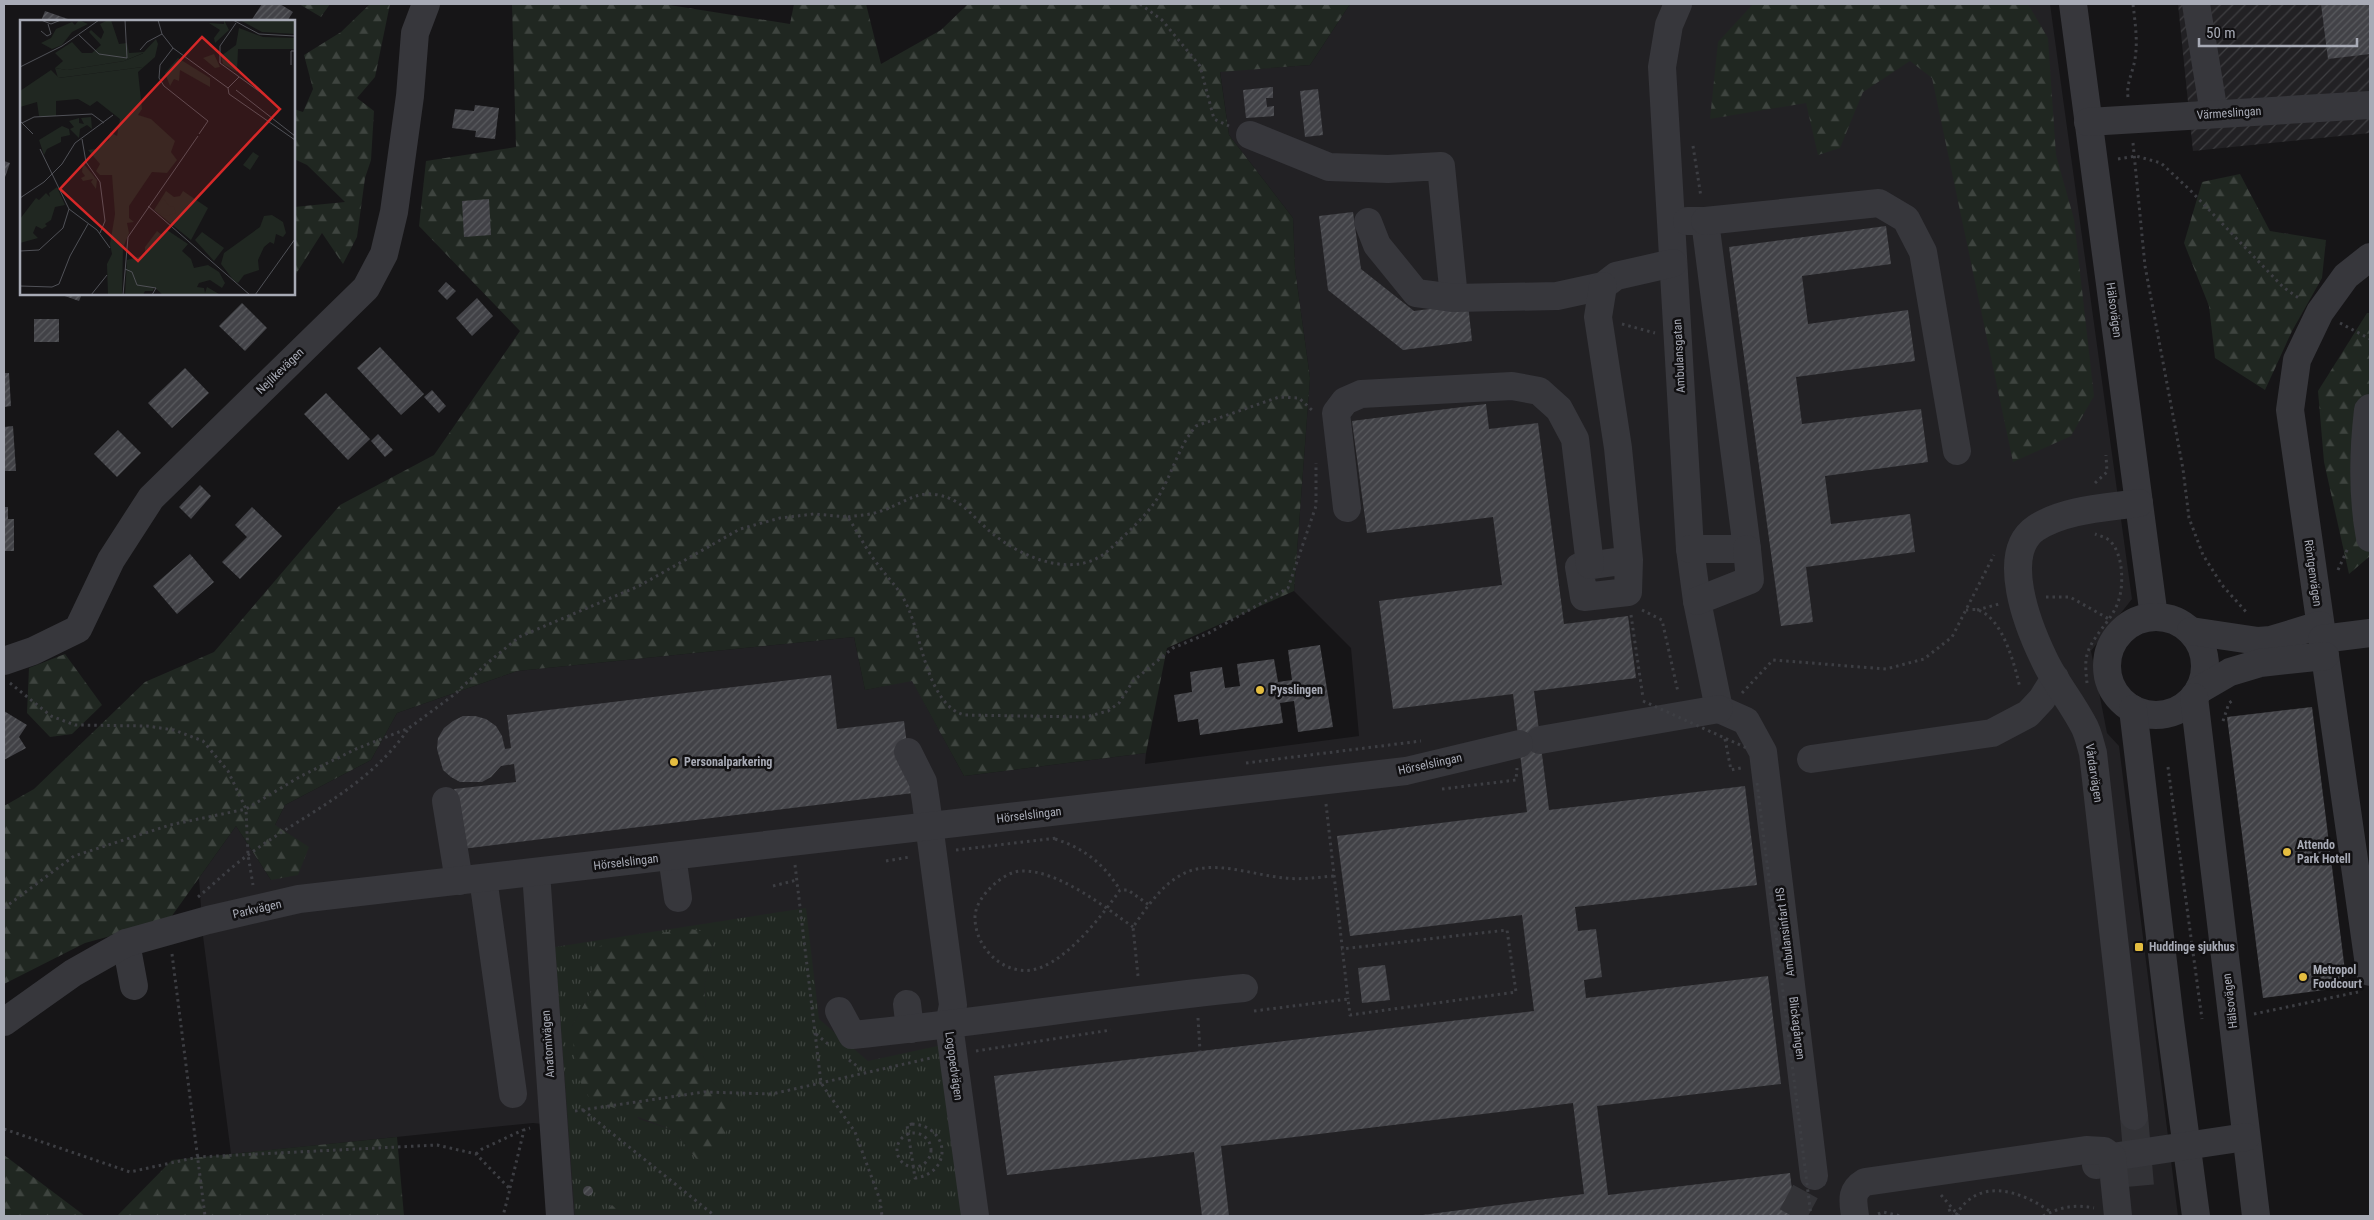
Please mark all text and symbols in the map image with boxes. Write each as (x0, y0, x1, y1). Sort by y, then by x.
scale bar (2199, 15, 2356, 47)
inset map (20, 20, 295, 295)
text: 50 m (2206, 24, 2236, 42)
street label: Värmeslingan (2196, 104, 2262, 122)
street label: Hälsovägen (2103, 282, 2125, 339)
street label: Ambulansgatan (1670, 318, 1688, 393)
street label: Nejlikevägen (253, 345, 307, 397)
street label: Röntgenvägen (2301, 539, 2325, 607)
place label: Pysslingen (1270, 683, 1323, 697)
marker: Pysslingen (1254, 684, 1266, 696)
street label: Vårdarvägen (2082, 743, 2106, 804)
street label: Hörselslingan (1397, 750, 1464, 778)
place label: Personalparkering (684, 755, 772, 769)
marker: Personalparkering (668, 756, 680, 768)
street label: Hörselslingan (996, 804, 1062, 826)
place label: Attendo Park Hotell (2297, 838, 2351, 866)
marker: Attendo Park Hotell (2281, 846, 2293, 858)
street label: Hörselslingan (593, 851, 659, 873)
street label: Ambulansinfart HS (1773, 887, 1797, 977)
street label: Parkvägen (231, 897, 283, 921)
place label: Huddinge sjukhus (2149, 940, 2235, 954)
marker: Huddinge sjukhus (2133, 941, 2145, 953)
place label: Metropol Foodcourt (2313, 963, 2362, 991)
marker: Metropol Foodcourt (2297, 971, 2309, 983)
street label: Hälsovägen (2220, 972, 2240, 1029)
street label: Blickagången (1786, 996, 1808, 1061)
street label: Anatomivägen (539, 1009, 557, 1078)
street label: Logopedvägen (942, 1031, 966, 1101)

